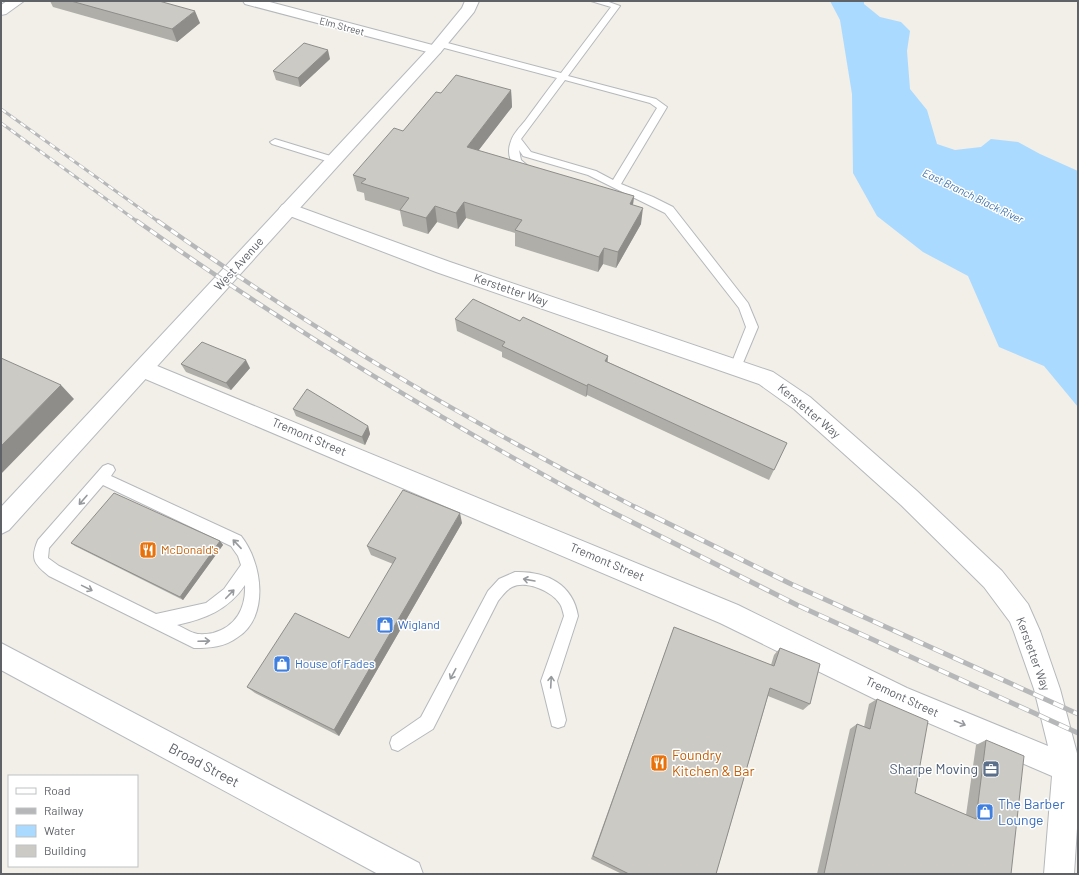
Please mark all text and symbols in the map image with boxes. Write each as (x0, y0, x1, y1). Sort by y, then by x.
street label: Elm Street (318, 14, 366, 38)
water label: East Branch Black River (921, 165, 1027, 226)
street label: West Avenue (211, 234, 266, 293)
street label: Kerstetter Way (472, 270, 551, 308)
street label: Kerstetter Way (775, 380, 844, 441)
street label: Tremont Street (270, 414, 349, 458)
one-way arrow (78, 494, 87, 505)
one-way arrow (233, 538, 242, 549)
street label: Tremont Street (568, 539, 647, 583)
restaurant icon: McDonald's (138, 540, 158, 560)
place label: McDonald's (161, 542, 219, 556)
one-way arrow (523, 576, 536, 584)
one-way arrow (81, 585, 93, 592)
one-way arrow (225, 589, 234, 599)
shop icon: Wigland (375, 615, 395, 635)
street label: Kerstetter Way (1014, 615, 1054, 693)
place label: Wigland (398, 617, 440, 631)
one-way arrow (197, 637, 210, 645)
shop icon: House of Fades (272, 654, 292, 674)
place label: House of Fades (295, 656, 375, 670)
one-way arrow (449, 667, 456, 679)
street label: Tremont Street (864, 673, 941, 719)
one-way arrow (547, 676, 554, 689)
one-way arrow (953, 719, 965, 727)
street label: Broad Street (166, 739, 242, 790)
place label: Foundry Kitchen & Bar (672, 746, 755, 779)
restaurant icon: Foundry Kitchen & Bar (649, 753, 669, 773)
office icon: Sharpe Moving (981, 759, 1001, 779)
place label: Sharpe Moving (890, 760, 978, 777)
legend (8, 775, 138, 867)
text: Road (44, 783, 71, 797)
place label: The Barber Lounge (998, 795, 1065, 828)
shop icon: The Barber Lounge (975, 802, 995, 822)
text: Railway (44, 803, 84, 817)
text: Water (44, 823, 76, 837)
text: Building (44, 843, 86, 857)

